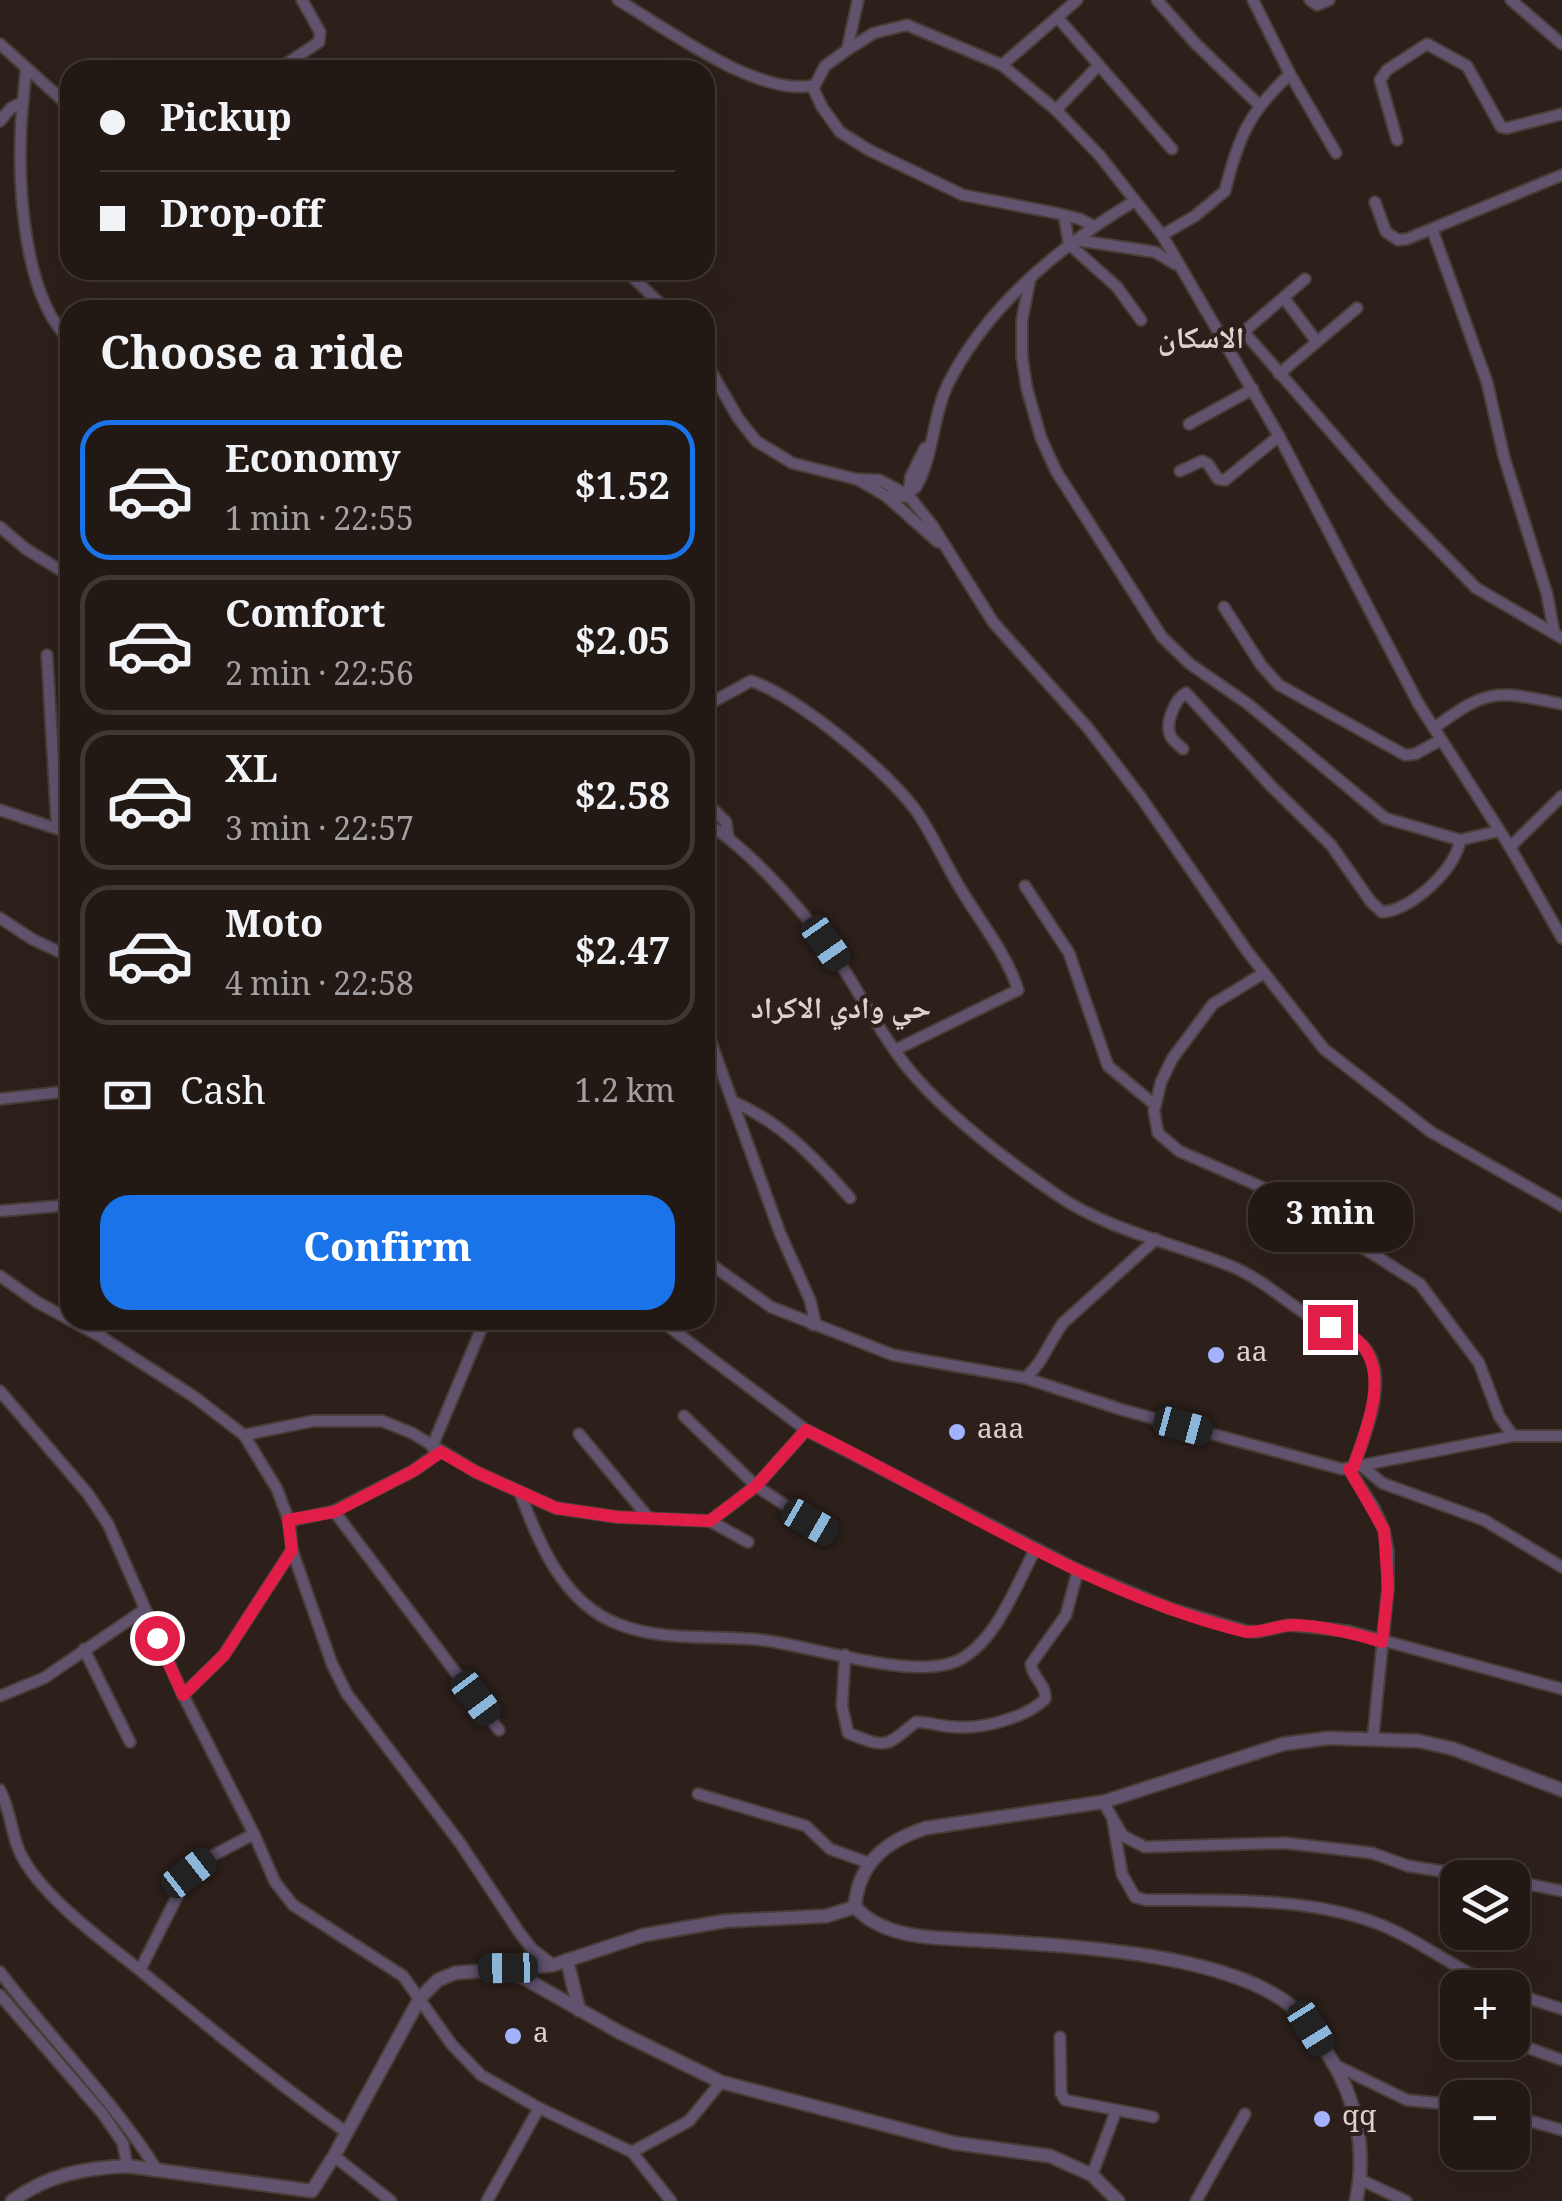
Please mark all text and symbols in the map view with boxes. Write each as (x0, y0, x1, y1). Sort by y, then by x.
text: Pickup (160, 90, 292, 155)
text: Drop-off (160, 186, 323, 251)
district label: الاسكان (1158, 316, 1244, 367)
text: Choose a ride (100, 321, 404, 398)
text: Economy (225, 431, 401, 496)
icon: car (105, 445, 195, 535)
text: $1.52 (575, 458, 670, 523)
text: 1 min · 22:55 (225, 496, 414, 550)
text: Comfort (225, 586, 385, 651)
icon: car (105, 600, 195, 690)
text: $2.05 (575, 613, 670, 678)
text: 2 min · 22:56 (225, 651, 414, 705)
text: XL (225, 741, 278, 806)
icon: car (105, 755, 195, 845)
text: $2.58 (575, 768, 670, 833)
text: 3 min · 22:57 (225, 806, 414, 860)
text: Moto (225, 896, 323, 961)
icon: car (105, 910, 195, 1000)
car (797, 910, 855, 976)
text: $2.47 (575, 923, 670, 988)
text: 4 min · 22:58 (225, 961, 414, 1015)
district label: حي وادي الاكراد (751, 986, 931, 1037)
text: Cash (180, 1063, 266, 1128)
icon: cash (100, 1068, 155, 1123)
text: 1.2 km (575, 1068, 675, 1122)
callout: 3 min (1248, 1182, 1412, 1252)
text: 3 min (1286, 1190, 1375, 1244)
button: Confirm (100, 1195, 675, 1310)
route end (1308, 1305, 1353, 1350)
place label: aa (1236, 1331, 1268, 1379)
marker: aa (1205, 1344, 1227, 1366)
car (1150, 1404, 1216, 1448)
place label: aaa (977, 1408, 1024, 1456)
marker: aaa (946, 1421, 968, 1443)
car (777, 1494, 843, 1550)
route start (135, 1616, 180, 1661)
car (446, 1665, 506, 1731)
car (156, 1843, 222, 1903)
map controls (1440, 1860, 1530, 2170)
button: layers (1440, 1860, 1530, 1950)
car (478, 1952, 538, 1984)
button: + (1440, 1970, 1530, 2060)
car (1282, 1995, 1340, 2061)
place label: a (533, 2012, 549, 2060)
marker: a (502, 2025, 524, 2047)
button: − (1440, 2080, 1530, 2170)
place label: qq (1342, 2095, 1376, 2143)
marker: qq (1311, 2108, 1333, 2130)

